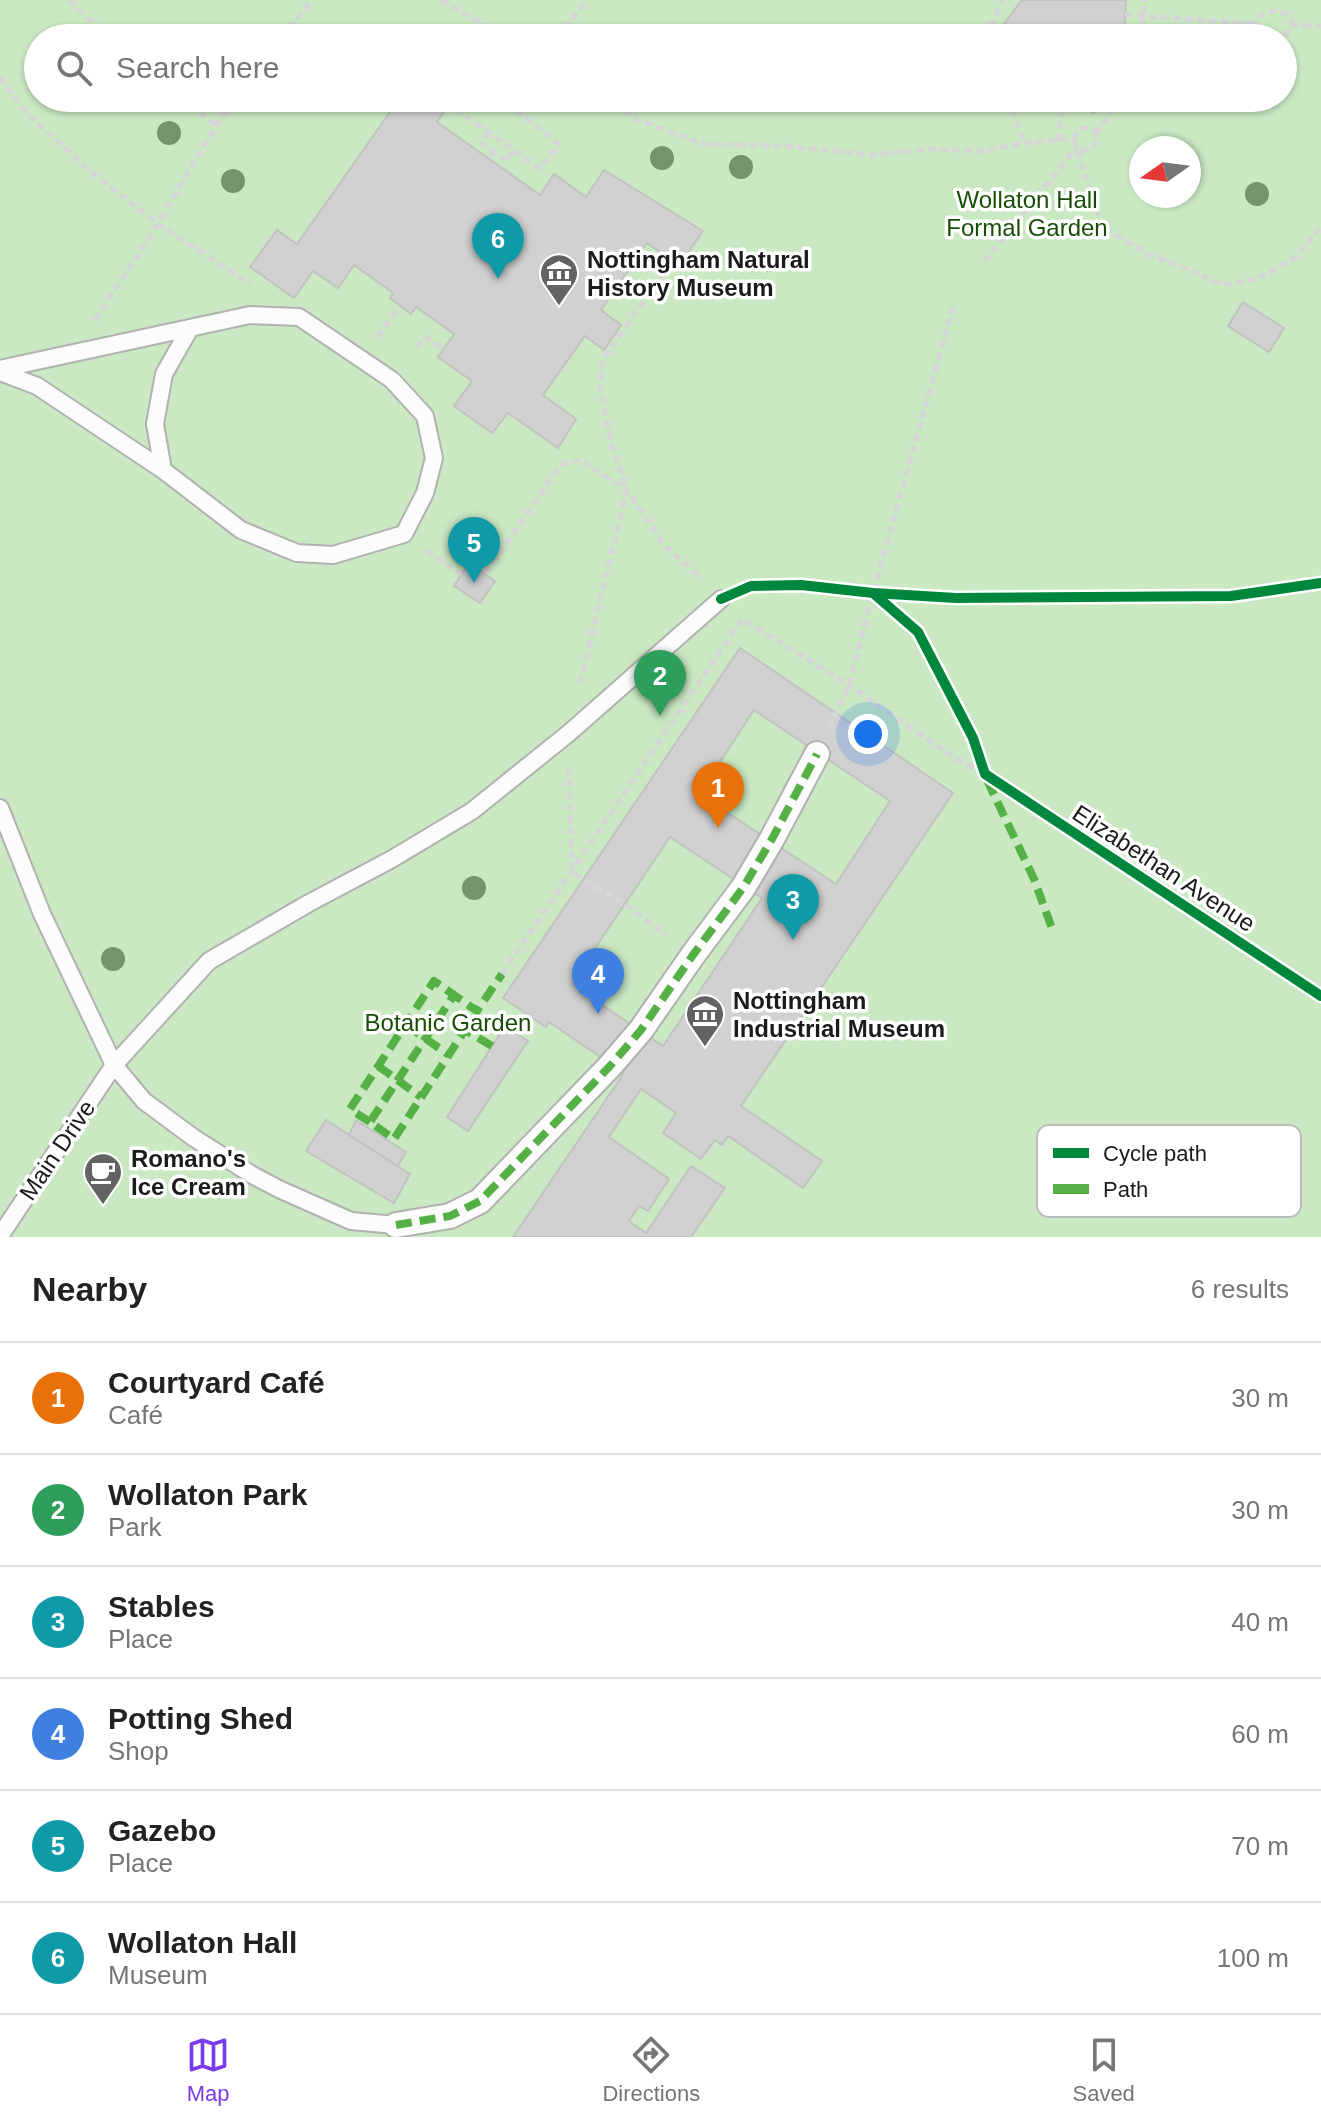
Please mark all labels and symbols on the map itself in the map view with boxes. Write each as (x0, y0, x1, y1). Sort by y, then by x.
north arrow (1129, 136, 1201, 208)
park label: Wollaton Hall Formal Garden (946, 186, 1108, 241)
pin: 6 (472, 213, 524, 279)
place label: Nottingham Natural History Museum (587, 246, 810, 301)
museum icon: Nottingham Natural History Museum (538, 252, 580, 307)
pin: 5 (448, 517, 500, 583)
pin: 2 (634, 650, 686, 716)
your location (848, 714, 888, 754)
pin: 1 (692, 762, 744, 828)
street label: Elizabethan Avenue (1068, 799, 1260, 937)
pin: 3 (767, 874, 819, 940)
pin: 4 (572, 948, 624, 1014)
place label: Nottingham Industrial Museum (733, 987, 945, 1042)
museum icon: Nottingham Industrial Museum (684, 993, 726, 1048)
park label: Botanic Garden (365, 1009, 531, 1036)
street label: Main Drive (14, 1095, 100, 1205)
legend (1037, 1125, 1301, 1217)
text: Cycle path (1103, 1141, 1207, 1166)
place label: Romano's Ice Cream (131, 1145, 246, 1200)
cafe icon: Romano's Ice Cream (82, 1151, 124, 1206)
text: Path (1103, 1177, 1148, 1202)

